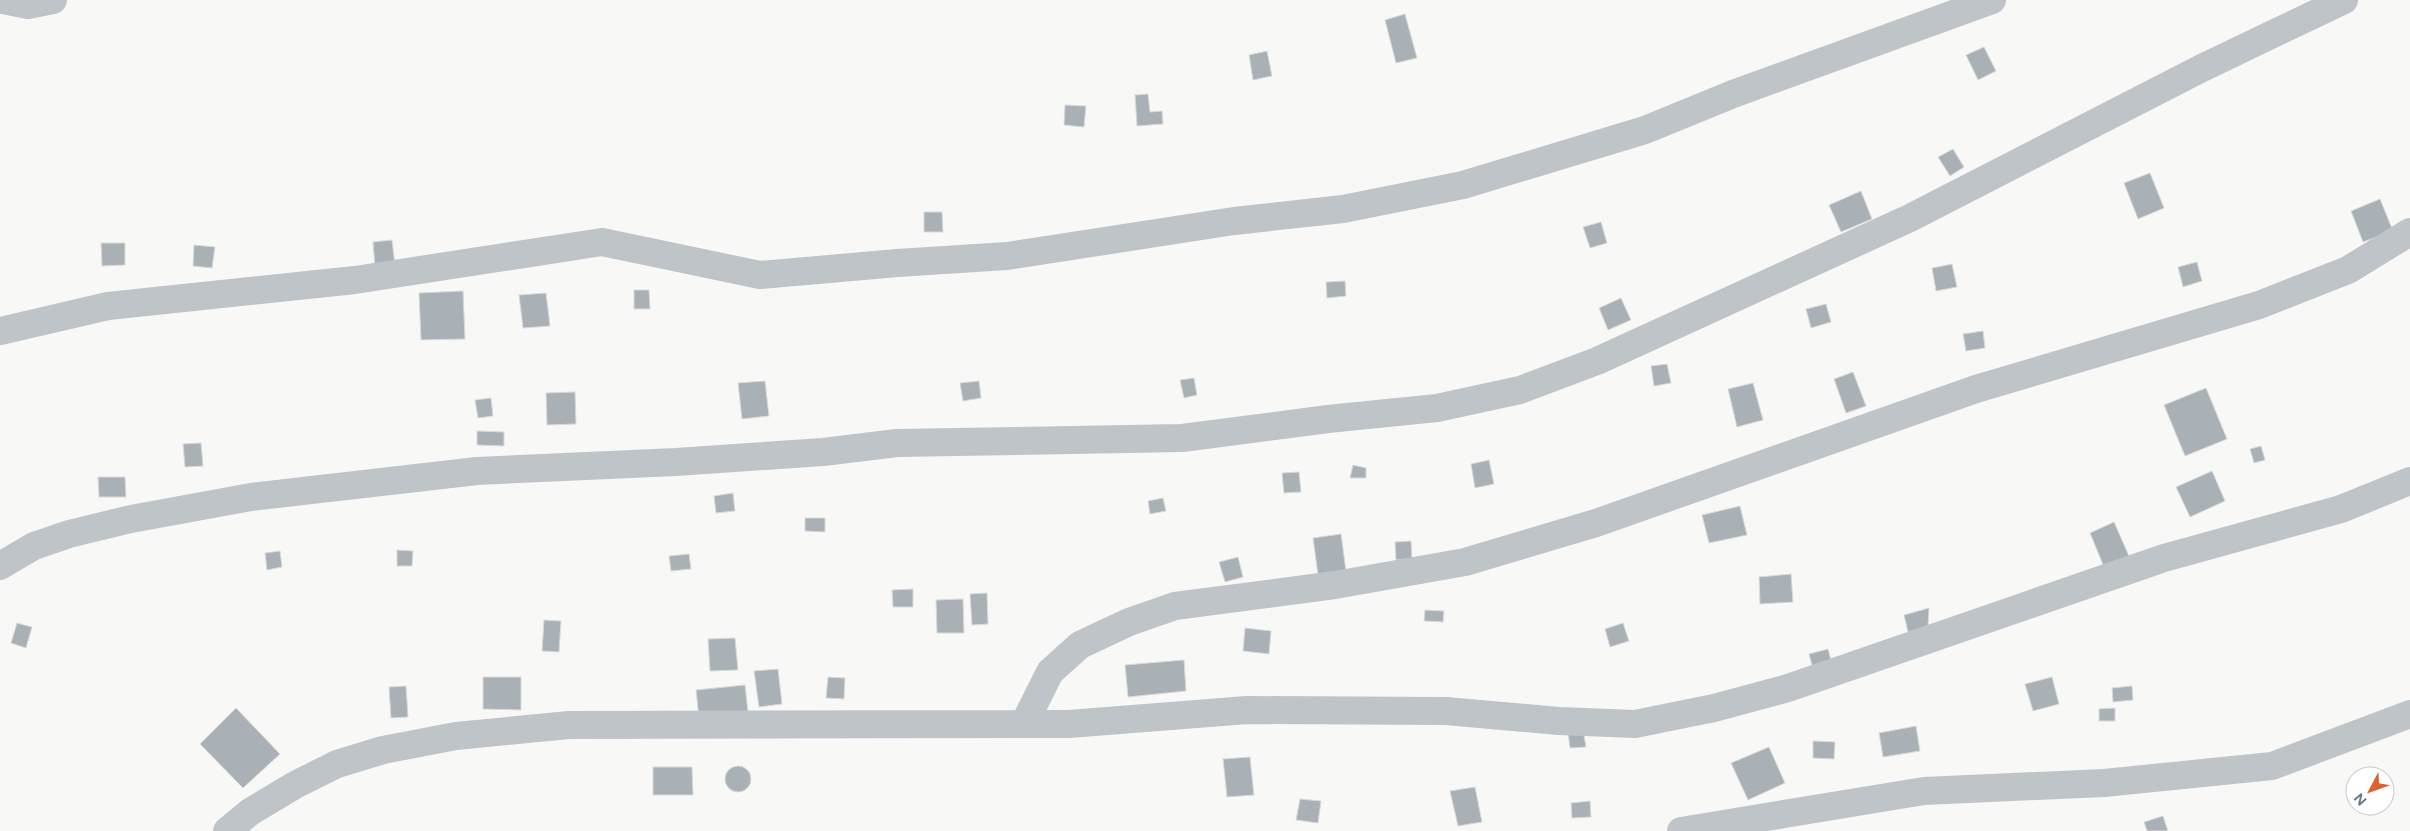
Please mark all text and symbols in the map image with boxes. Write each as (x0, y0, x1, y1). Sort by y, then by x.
north arrow (2345, 766, 2395, 816)
text: N (2351, 790, 2371, 809)

